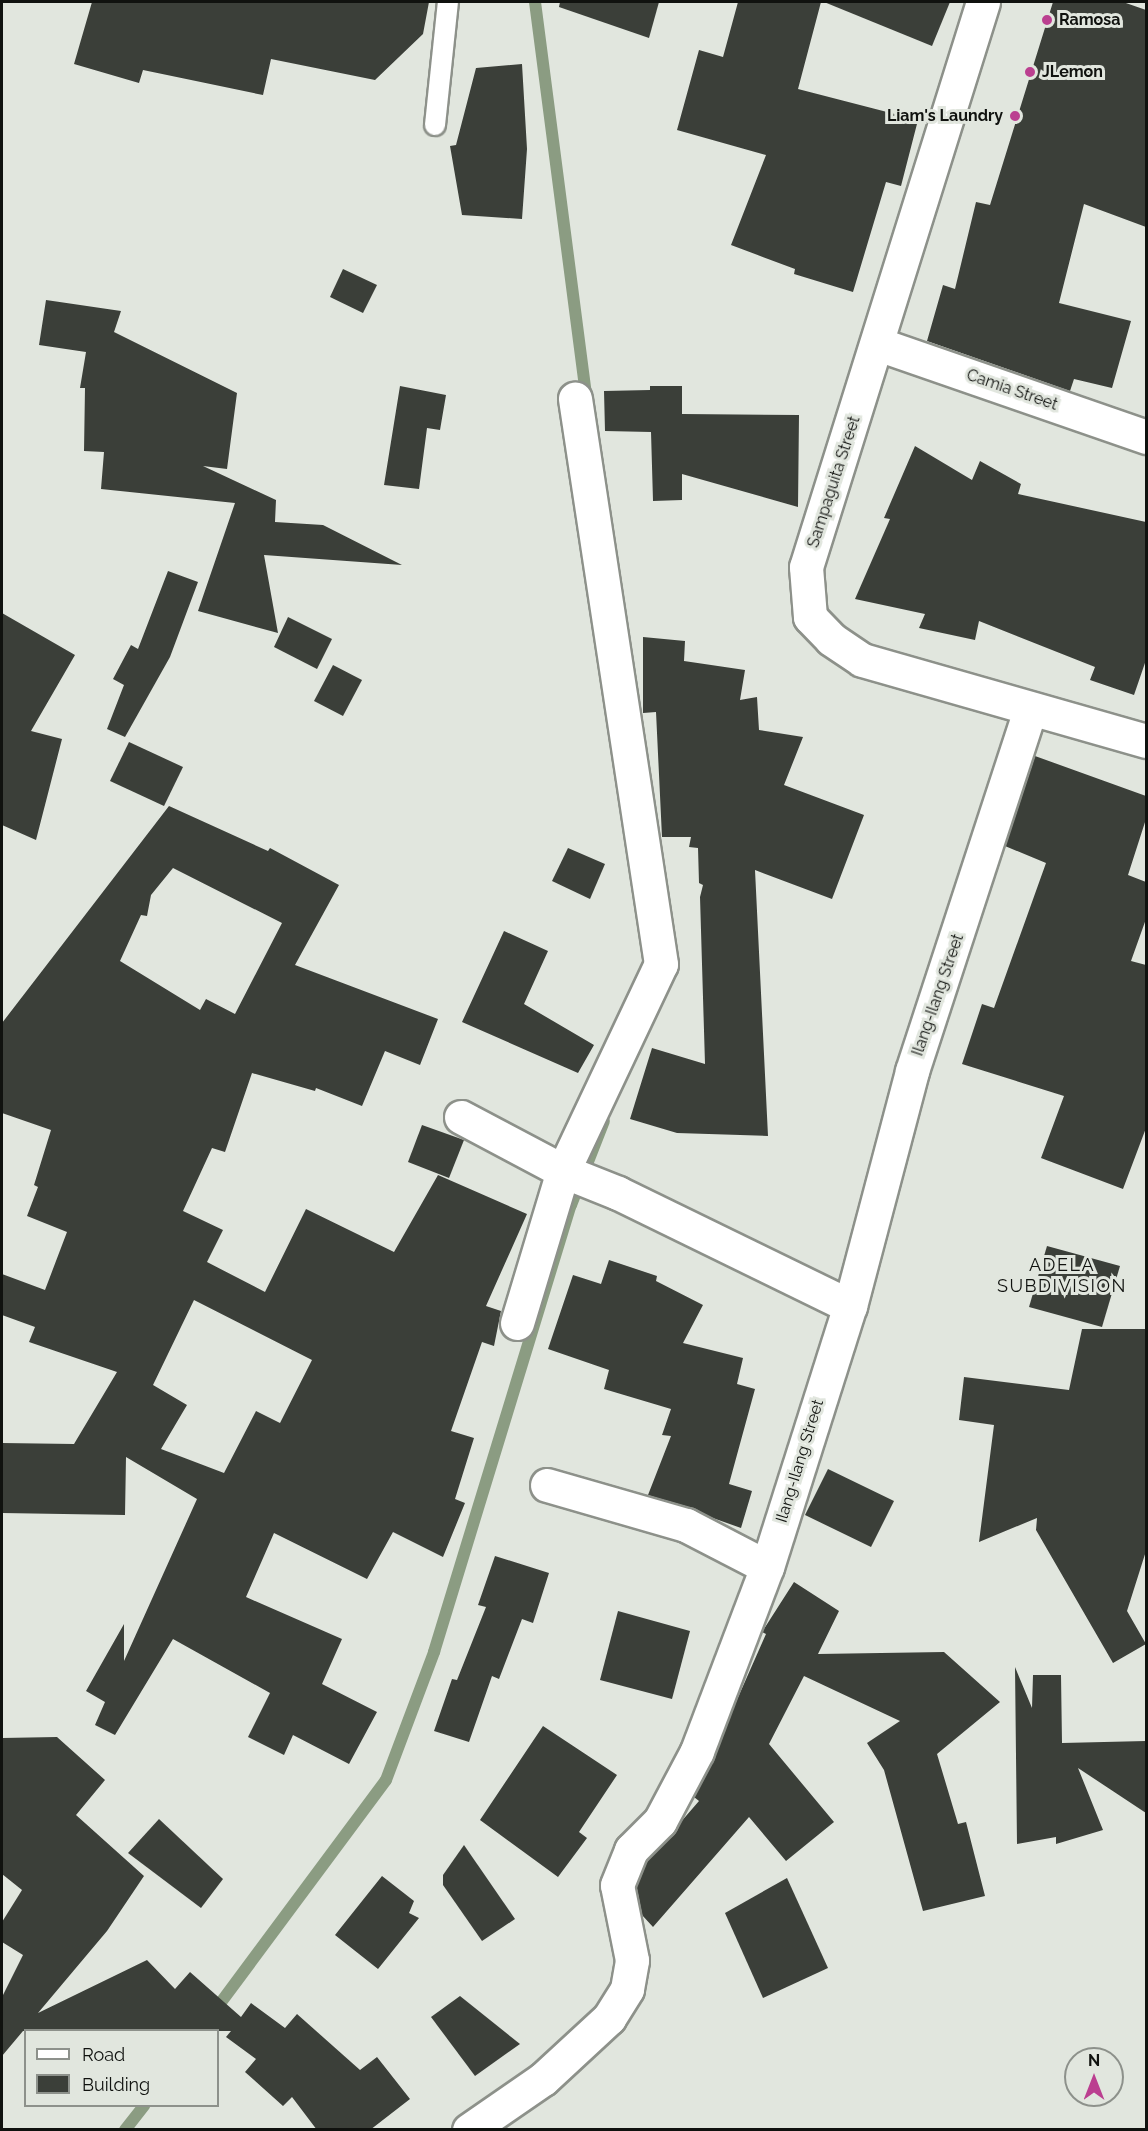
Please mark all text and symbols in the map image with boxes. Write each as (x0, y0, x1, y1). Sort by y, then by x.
place label: Ramosa (1059, 10, 1120, 30)
marker: Ramosa (1040, 13, 1054, 27)
place label: JLemon (1042, 62, 1103, 82)
marker: JLemon (1023, 65, 1037, 79)
place label: Liam's Laundry (887, 106, 1003, 126)
marker: Liam's Laundry (1008, 109, 1022, 123)
street label: Camia Street (964, 365, 1060, 415)
street label: Sampaguita Street (804, 414, 864, 550)
street label: Ilang-Ilang Street (908, 932, 968, 1058)
district label: ADELA SUBDIVISION (997, 1255, 1127, 1298)
street label: Ilang-Ilang Street (772, 1397, 828, 1525)
legend (24, 2029, 219, 2107)
text: Road (82, 2044, 125, 2065)
north arrow (1064, 2047, 1124, 2107)
text: N (1088, 2051, 1100, 2070)
text: Building (82, 2074, 150, 2095)

